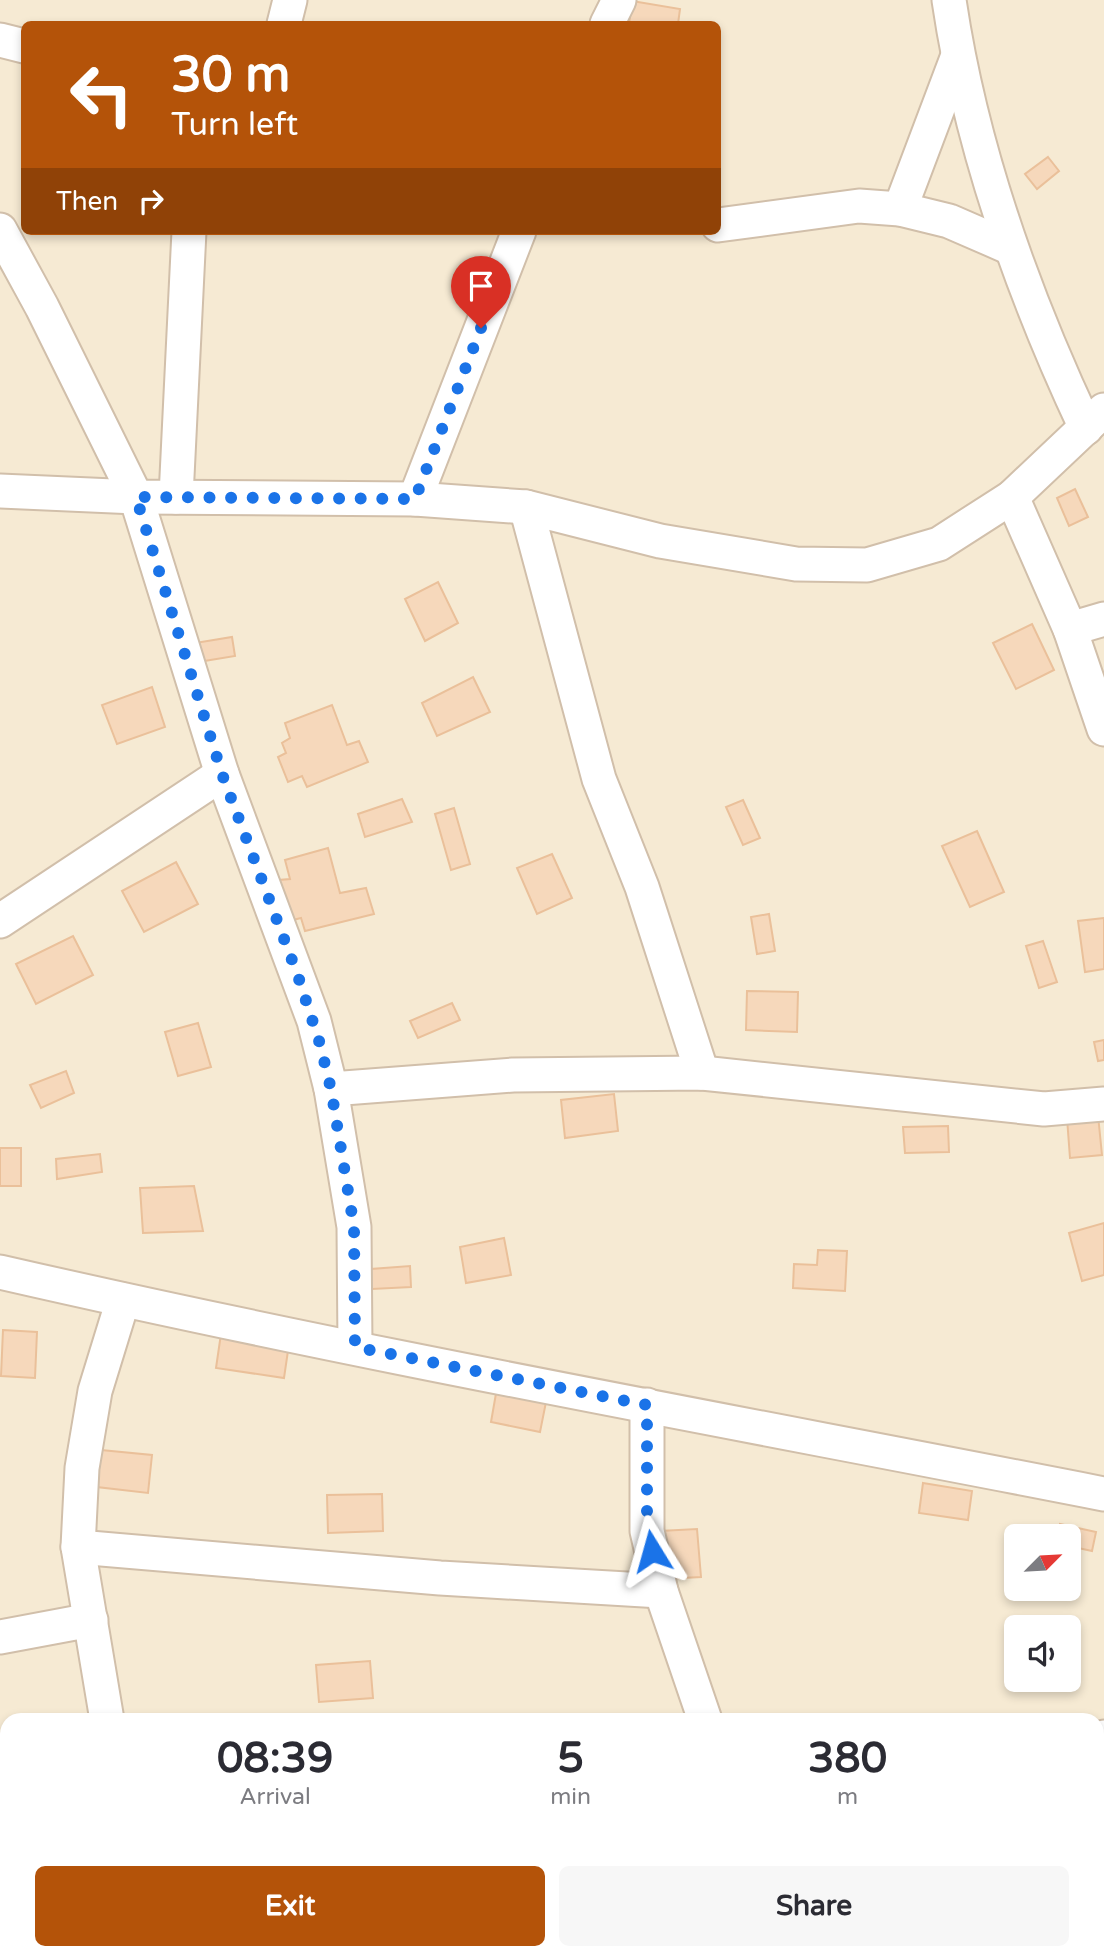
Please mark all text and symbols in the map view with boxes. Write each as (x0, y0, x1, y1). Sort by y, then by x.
text: 30 m (171, 46, 290, 105)
icon: left (56, 49, 147, 140)
text: Turn left (171, 106, 298, 144)
icon: right (132, 182, 170, 220)
text: Then (56, 186, 118, 217)
pin (451, 256, 511, 328)
icon: arrive (462, 267, 500, 305)
position arrow (615, 1514, 689, 1588)
north arrow (1004, 1524, 1082, 1601)
map controls (1004, 1524, 1081, 1692)
button: sound (1004, 1615, 1081, 1692)
text: 08:39 (217, 1733, 333, 1784)
text: 5 (557, 1733, 584, 1784)
text: 380 (808, 1733, 887, 1784)
text: Arrival (240, 1783, 311, 1811)
text: min (550, 1783, 591, 1811)
text: m (837, 1783, 858, 1811)
button: Exit (35, 1866, 545, 1946)
button: Share (559, 1866, 1069, 1946)

